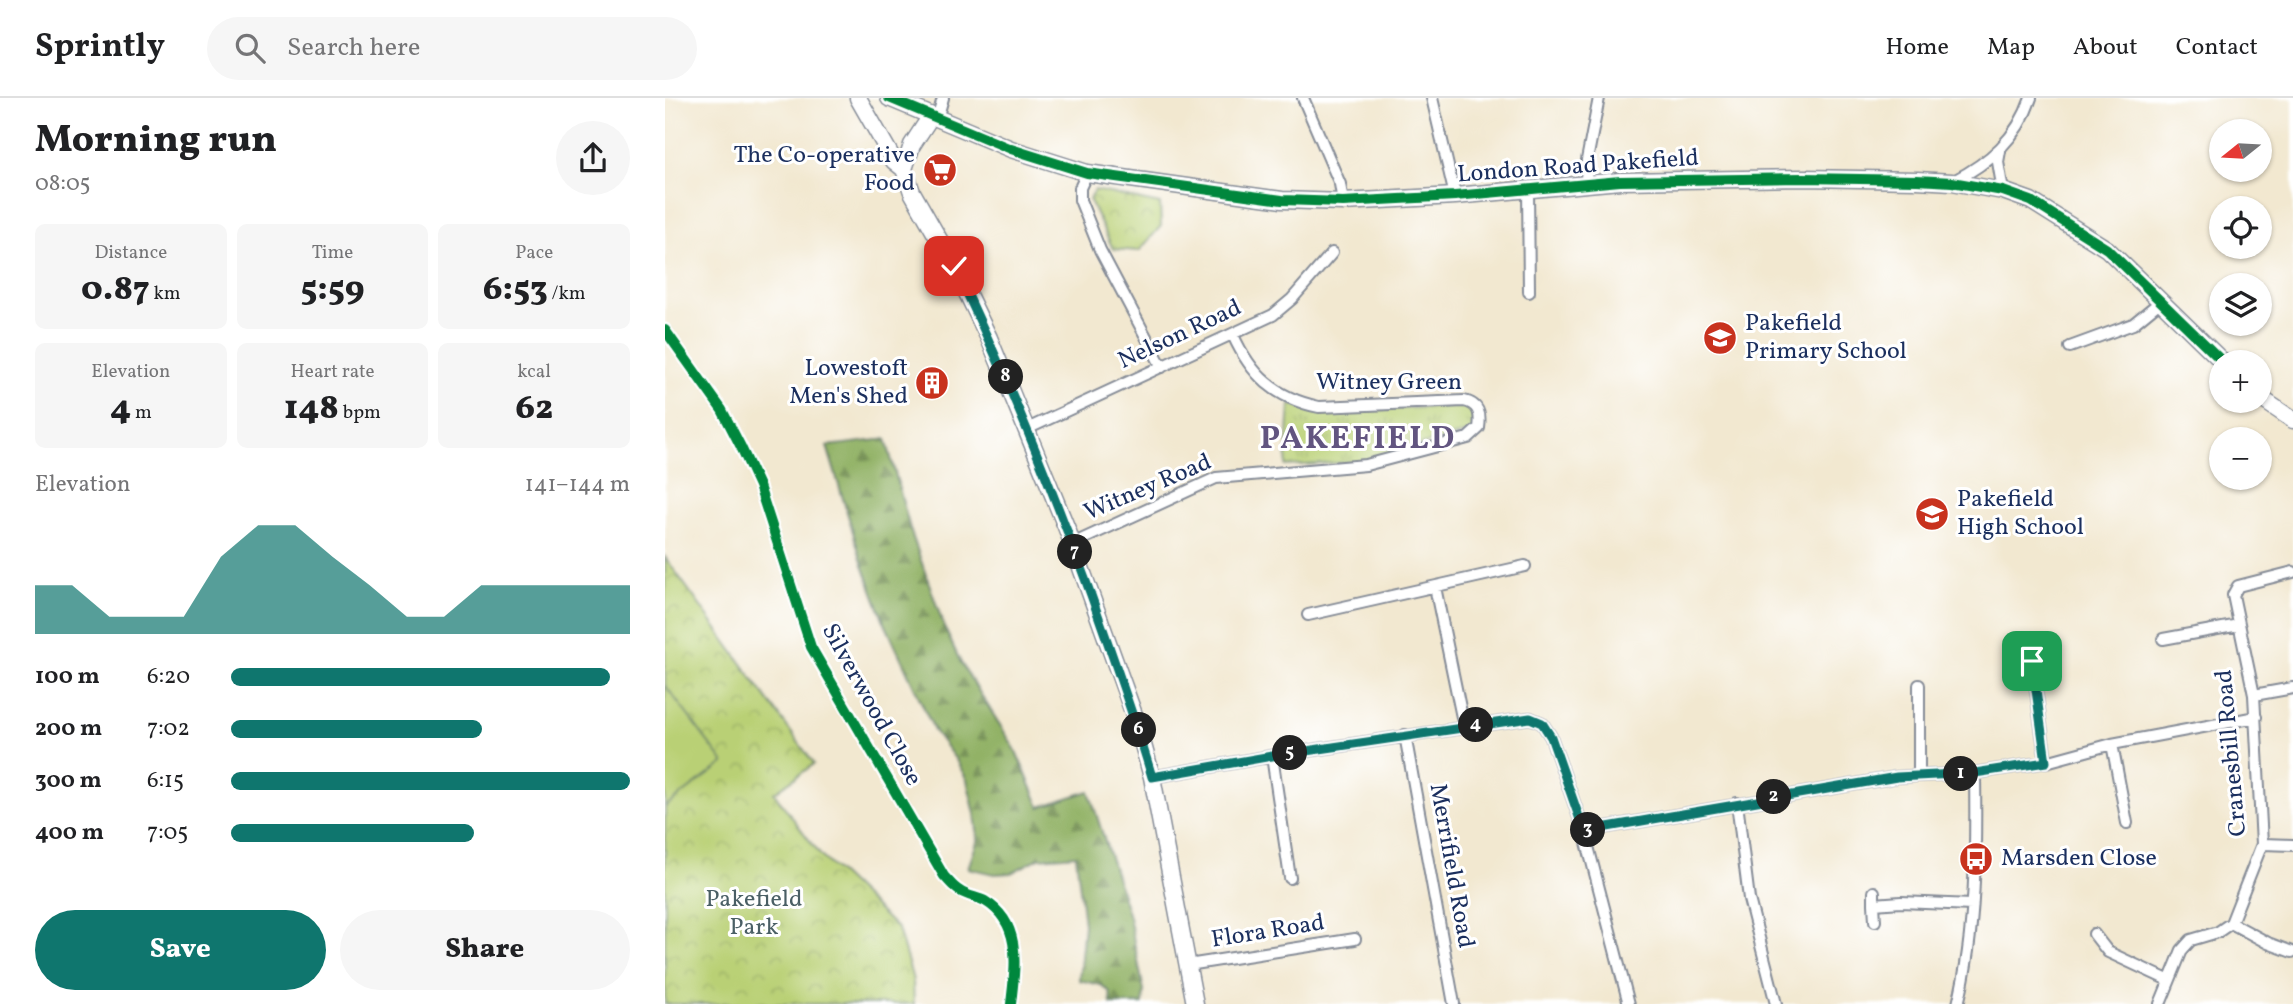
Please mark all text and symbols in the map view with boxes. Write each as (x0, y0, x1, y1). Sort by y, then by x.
search box (207, 17, 697, 80)
text: Sprintly (35, 25, 165, 71)
icon: search (231, 29, 269, 67)
text: Search here (287, 30, 420, 66)
text: Home (1885, 31, 1949, 65)
text: Map (1987, 31, 2035, 65)
text: About (2073, 31, 2138, 65)
text: Contact (2176, 31, 2258, 65)
text: Morning run (35, 115, 277, 168)
north arrow (2209, 119, 2271, 182)
map controls (2209, 119, 2272, 490)
button: share (556, 121, 630, 195)
place label: The Co-operative Food (733, 139, 915, 201)
street label: London Road Pakefield (1456, 142, 1700, 192)
supermarket icon: The Co-operative Food (921, 151, 959, 189)
text: 08:05 (35, 168, 91, 200)
button: locate (2209, 196, 2272, 259)
pin (924, 236, 984, 296)
text: Distance (94, 240, 167, 266)
text: Time (312, 240, 353, 266)
text: Pace (515, 240, 553, 266)
icon: check (935, 247, 973, 285)
text: 0.87 (81, 266, 150, 314)
text: 5:59 (301, 266, 364, 314)
text: 6:53 (483, 266, 548, 314)
button: layers (2209, 273, 2272, 336)
text: km (150, 281, 181, 307)
text: /km (548, 281, 586, 307)
street label: Nelson Road (1113, 292, 1247, 378)
place label: Pakefield Primary School (1745, 307, 1907, 369)
school or university icon: Pakefield Primary School (1701, 319, 1739, 357)
button: + (2209, 350, 2272, 413)
place label: Lowestoft Men's Shed (789, 352, 908, 414)
text: Elevation (91, 359, 170, 385)
text: Heart rate (291, 359, 374, 385)
text: kcal (517, 359, 551, 385)
pin: 8 (989, 360, 1023, 394)
text: 8 (1000, 363, 1011, 389)
building icon: Lowestoft Men's Shed (913, 364, 951, 402)
street label: Witney Green (1316, 366, 1462, 400)
text: 4 (110, 385, 131, 433)
text: 148 (284, 385, 339, 433)
text: 62 (515, 385, 553, 433)
text: m (131, 400, 152, 426)
text: bpm (339, 400, 381, 426)
district label: PAKEFIELD (1260, 418, 1456, 462)
button: − (2209, 427, 2272, 490)
street label: Witney Road (1079, 446, 1217, 530)
text: Elevation (35, 469, 131, 501)
text: 141–144 m (525, 469, 630, 501)
place label: Pakefield High School (1957, 483, 2084, 545)
school or university icon: Pakefield High School (1913, 495, 1951, 533)
pin: 7 (1057, 534, 1093, 570)
text: 7 (1070, 538, 1079, 564)
street label: Silverwood Close (812, 618, 930, 792)
pin (2002, 631, 2062, 691)
icon: arrive (2013, 642, 2051, 680)
text: 100 m (35, 661, 100, 693)
text: 6:20 (147, 661, 190, 693)
street label: Cranesbill Road (2208, 668, 2256, 838)
pin: 4 (1459, 708, 1493, 742)
text: 4 (1470, 711, 1481, 737)
pin: 6 (1121, 712, 1156, 748)
text: 200 m (35, 713, 102, 745)
text: 7:02 (147, 713, 190, 745)
text: 6 (1133, 716, 1144, 742)
pin: 5 (1273, 736, 1307, 770)
text: 5 (1285, 739, 1294, 765)
pin: 1 (1943, 756, 1979, 792)
text: 1 (1957, 760, 1964, 786)
text: 300 m (35, 765, 102, 797)
text: 6:15 (147, 765, 184, 797)
pin: 2 (1757, 780, 1791, 814)
street label: Merrifield Road (1420, 781, 1482, 951)
text: 2 (1769, 783, 1778, 809)
pin: 3 (1571, 812, 1605, 848)
text: 3 (1583, 816, 1592, 842)
text: 400 m (35, 817, 104, 849)
text: 7:05 (147, 817, 188, 849)
bus stop icon: Marsden Close (1957, 840, 1995, 878)
place label: Marsden Close (2001, 842, 2157, 876)
park label: Pakefield Park (705, 883, 803, 945)
street label: Flora Road (1209, 906, 1327, 958)
button: Save (35, 910, 326, 990)
button: Share (340, 910, 630, 990)

